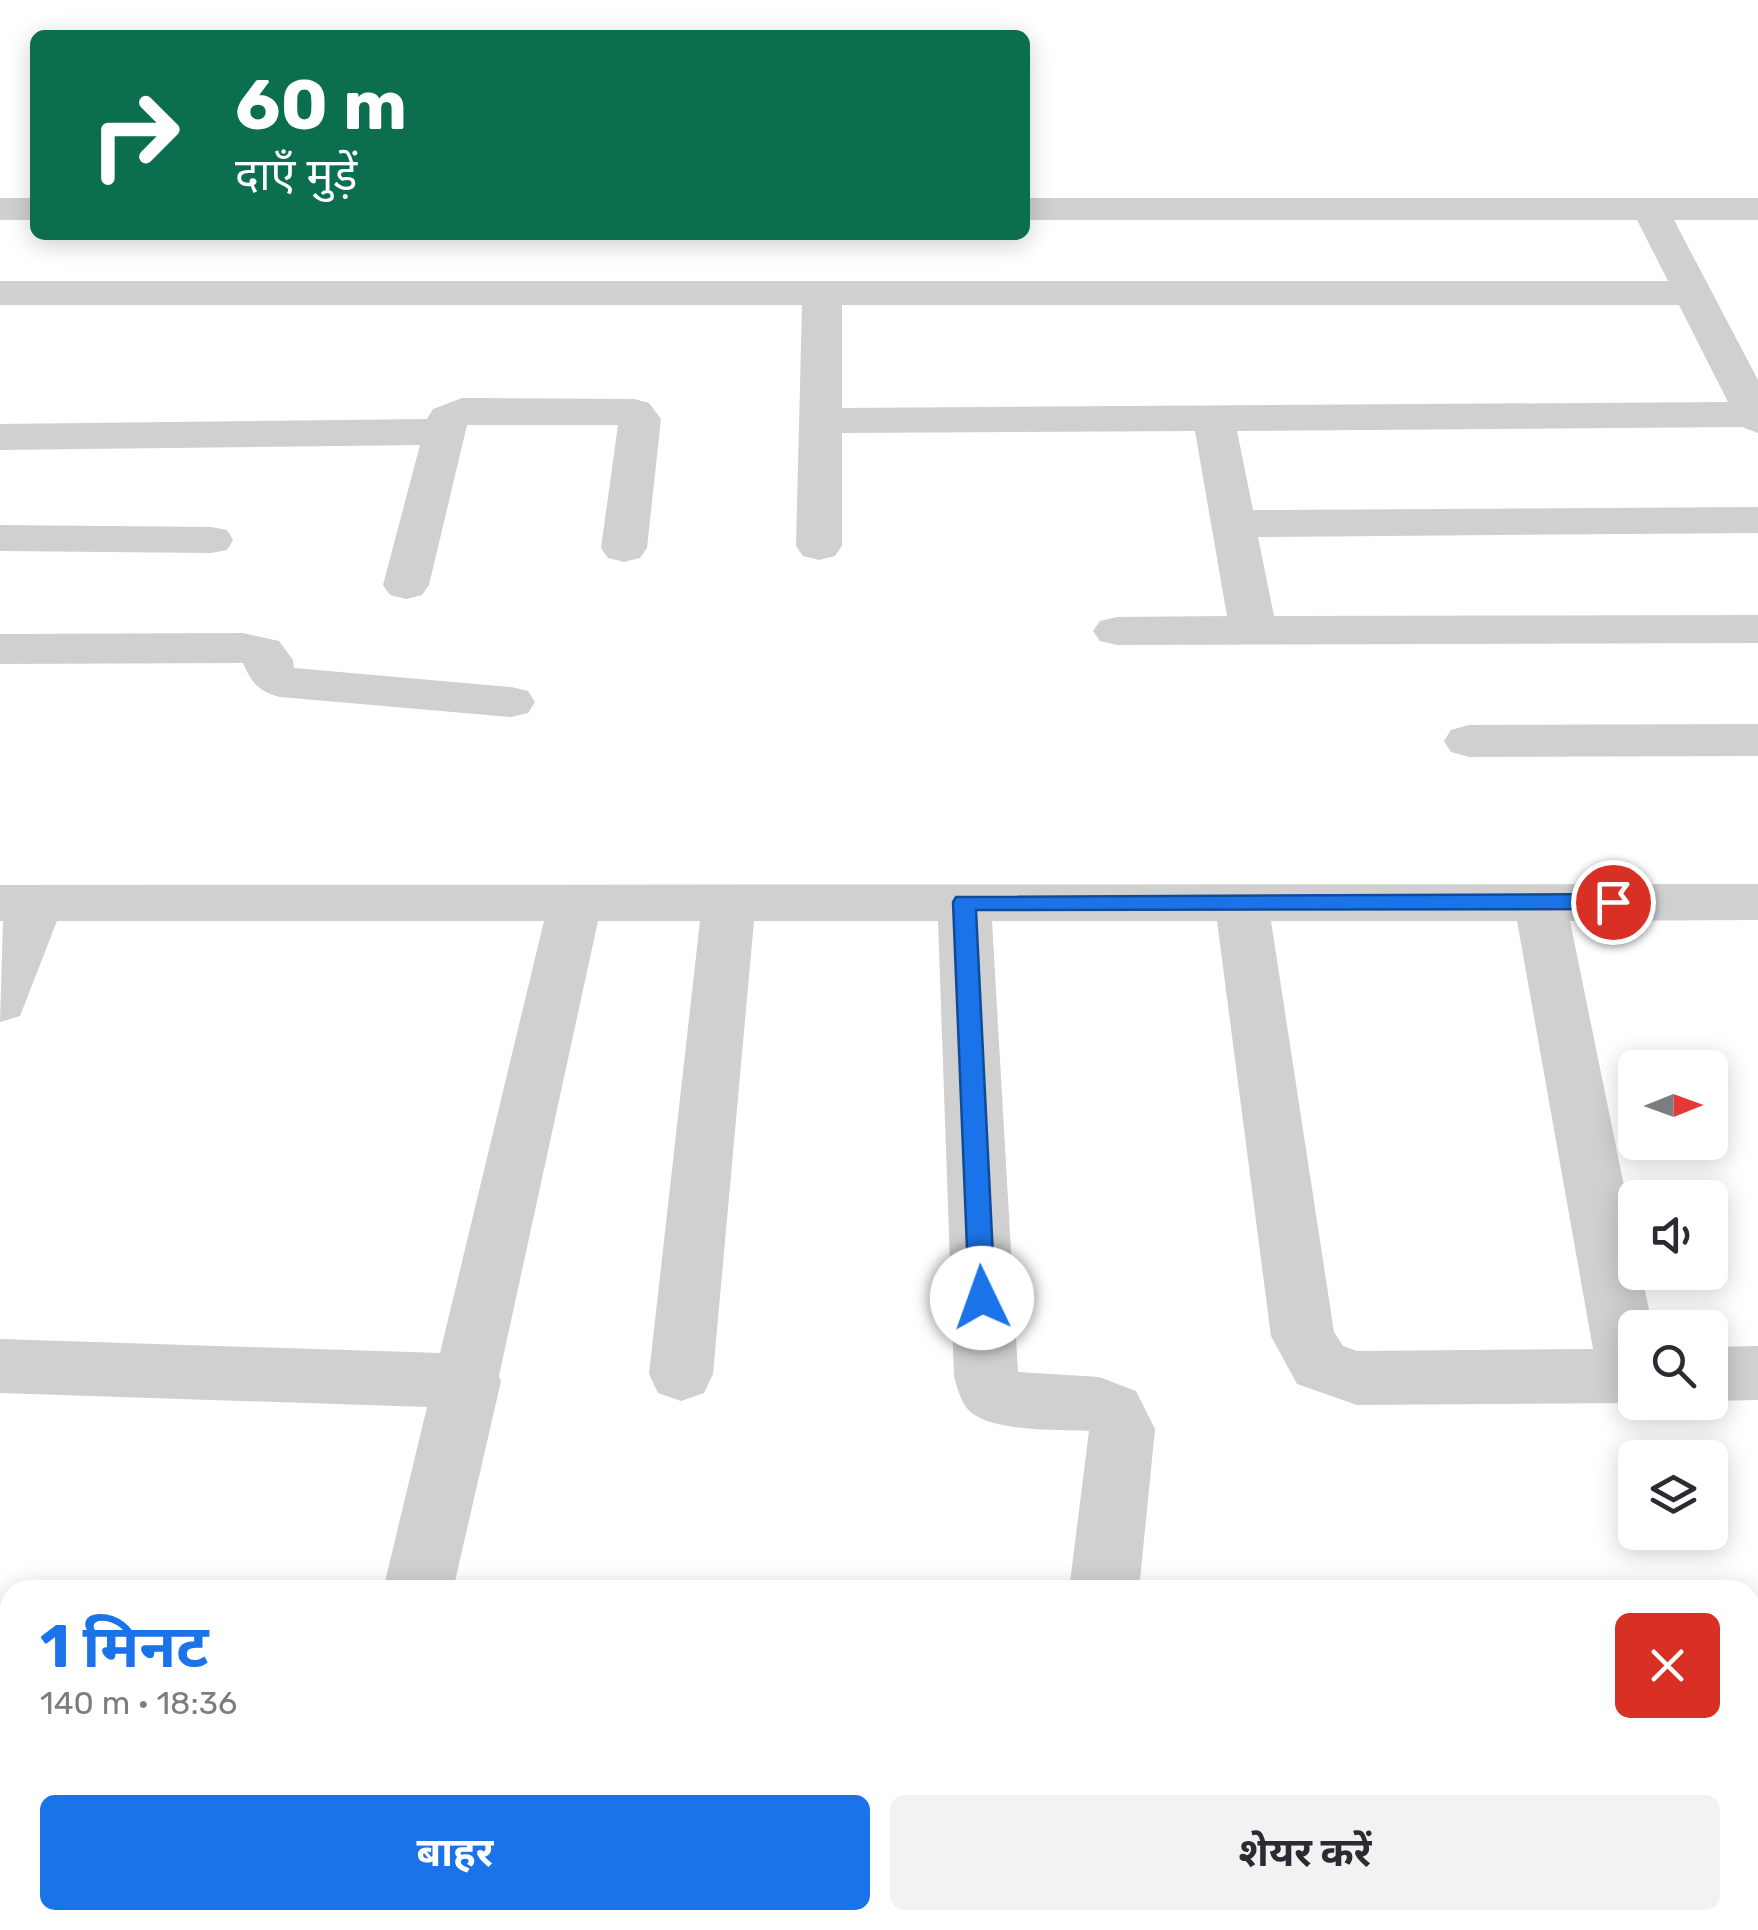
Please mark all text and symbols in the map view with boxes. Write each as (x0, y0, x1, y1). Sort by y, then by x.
text: 60 m (235, 64, 407, 147)
icon: right (70, 70, 200, 200)
text: दाएँ मुड़ें (235, 148, 357, 201)
pin (1571, 860, 1656, 945)
icon: arrive (1586, 875, 1641, 930)
north arrow (1618, 1050, 1728, 1160)
map controls (1618, 1050, 1728, 1550)
button: sound (1618, 1180, 1728, 1290)
position arrow (930, 1246, 1034, 1350)
button: search (1618, 1310, 1728, 1420)
button: layers (1618, 1440, 1728, 1550)
text: 1 मिनट (40, 1611, 209, 1682)
button: close (1615, 1613, 1720, 1718)
text: 140 m · 18:36 (40, 1684, 237, 1722)
button: बाहर (40, 1795, 870, 1910)
button: शेयर करें (890, 1795, 1720, 1910)

